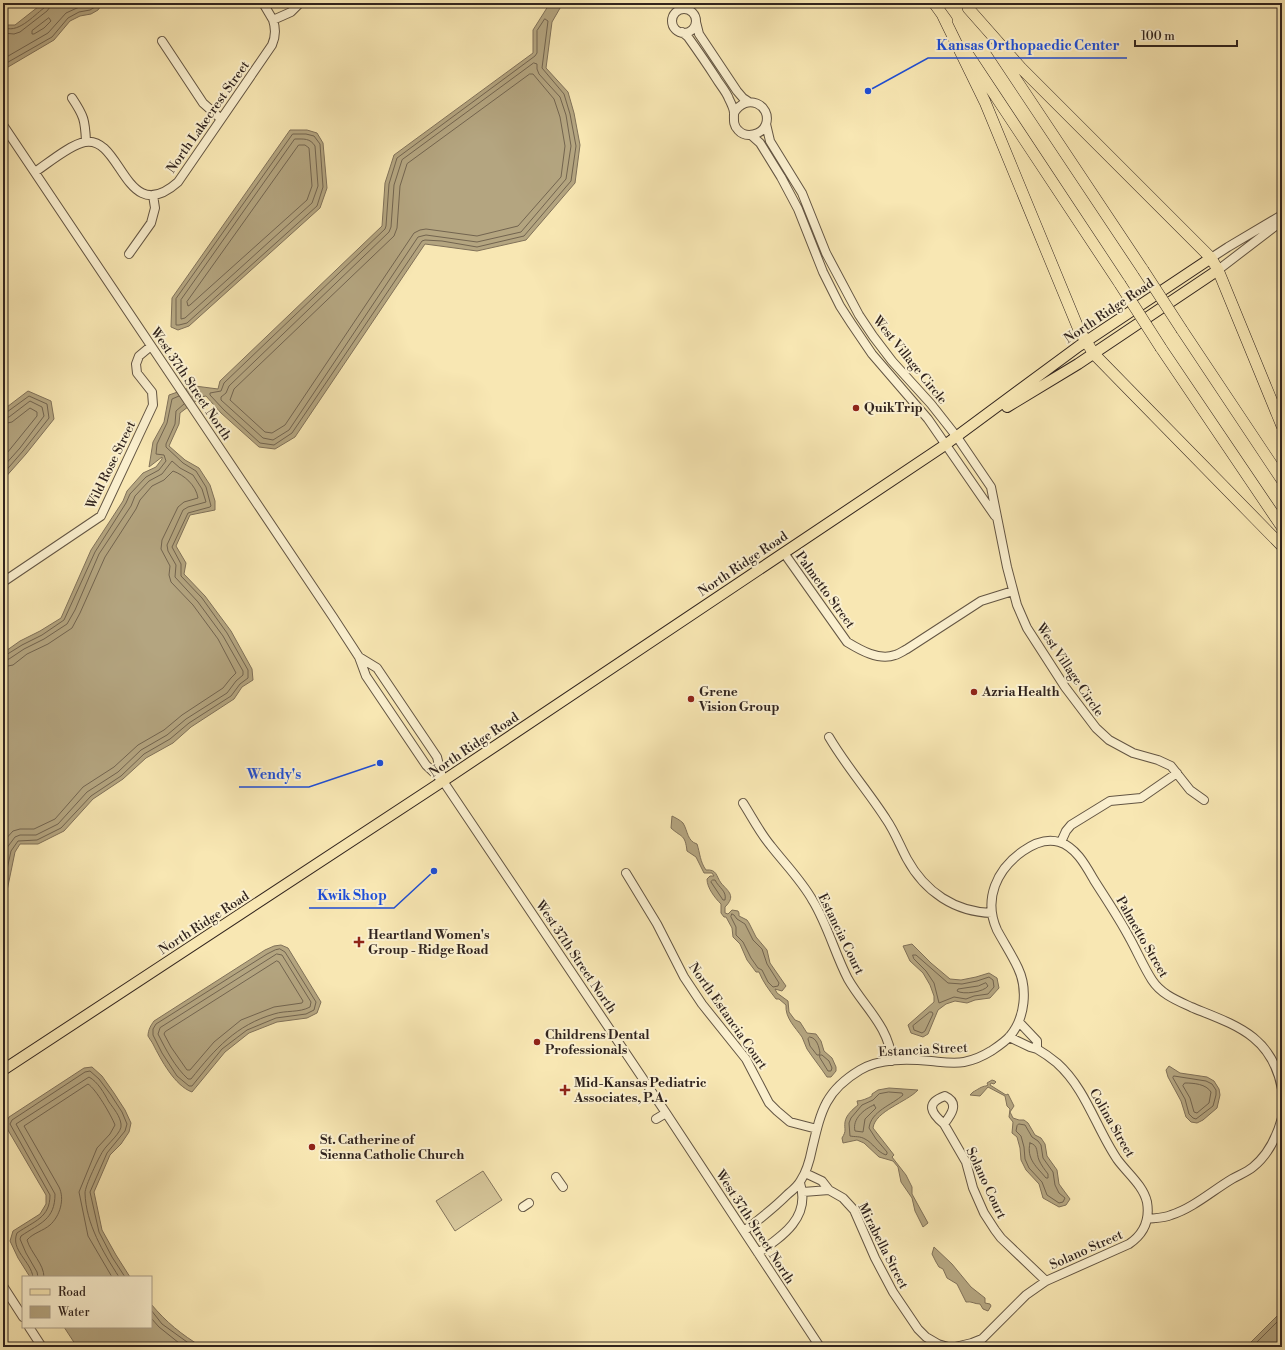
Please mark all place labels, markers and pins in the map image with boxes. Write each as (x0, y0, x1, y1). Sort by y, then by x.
callout: Kansas Orthopaedic Center (928, 32, 1127, 58)
place label: QuikTrip (864, 400, 923, 416)
marker: QuikTrip (851, 403, 861, 413)
place label: Grene Vision Group (698, 684, 779, 715)
place label: Azria Health (981, 684, 1060, 700)
marker: Azria Health (969, 687, 979, 697)
marker: Grene Vision Group (686, 694, 696, 704)
callout: Wendy's (239, 761, 309, 787)
callout: Kwik Shop (309, 882, 394, 908)
place label: Heartland Women's Group - Ridge Road (368, 927, 490, 958)
marker: Heartland Women's Group - Ridge Road (353, 936, 365, 948)
place label: Childrens Dental Professionals (545, 1027, 650, 1058)
marker: Childrens Dental Professionals (532, 1037, 542, 1047)
place label: Mid-Kansas Pediatric Associates, P.A. (573, 1075, 707, 1106)
marker: Mid-Kansas Pediatric Associates, P.A. (559, 1084, 571, 1096)
place label: St. Catherine of Sienna Catholic Church (320, 1132, 464, 1163)
marker: St. Catherine of Sienna Catholic Church (307, 1142, 317, 1152)

